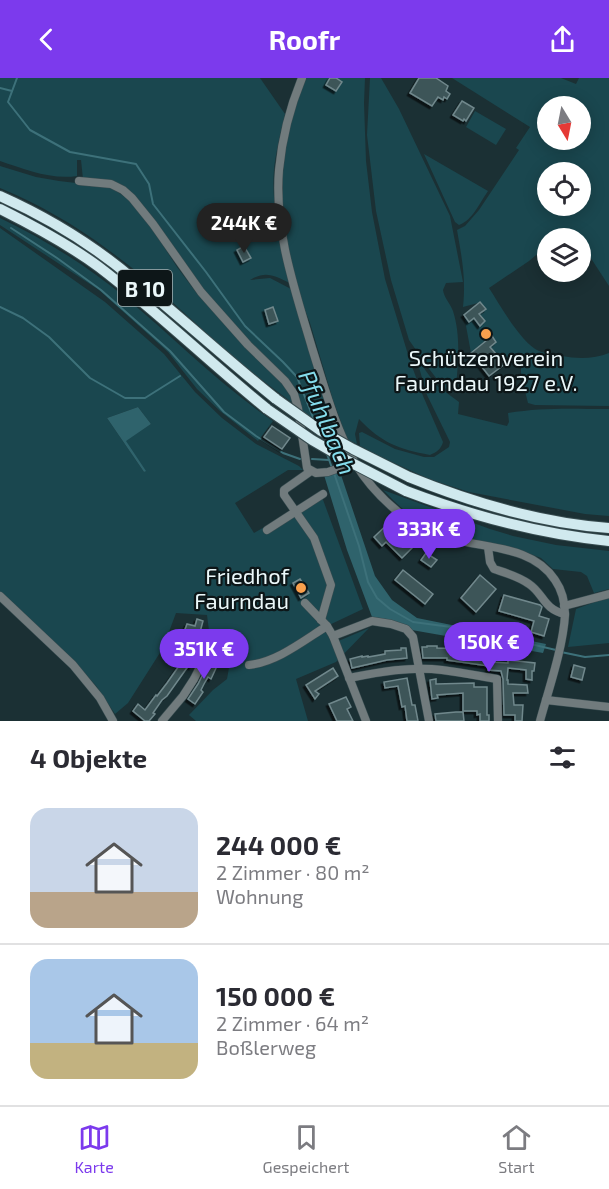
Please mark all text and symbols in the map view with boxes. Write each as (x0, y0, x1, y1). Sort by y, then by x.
icon: back (30, 23, 63, 56)
text: Roofr (269, 23, 340, 55)
icon: share (546, 23, 579, 56)
north arrow (537, 96, 591, 150)
map controls (537, 96, 591, 282)
button: locate (537, 162, 591, 216)
pin: 244K € (195, 203, 293, 254)
text: 244K € (211, 210, 277, 234)
button: layers (537, 228, 591, 282)
road number: B 10 (118, 270, 172, 306)
marker: Schützenverein Faurndau 1927 e.V. (479, 327, 493, 341)
place label: Schützenverein Faurndau 1927 e.V. (395, 344, 577, 395)
water label: Pfuhlbach (293, 365, 363, 479)
pin: 333K € (380, 509, 478, 560)
text: 333K € (397, 516, 461, 540)
place label: Friedhof Faurndau (194, 562, 290, 613)
marker: Friedhof Faurndau (294, 581, 308, 595)
pin: 150K € (440, 622, 538, 673)
pin: 351K € (155, 629, 253, 680)
text: 150K € (458, 629, 520, 653)
text: 351K € (174, 636, 234, 660)
icon: filters (546, 741, 579, 774)
text: 4 Objekte (30, 742, 147, 773)
text: 244 000 € (216, 829, 341, 860)
icon: home (78, 832, 150, 904)
text: 2 Zimmer · 80 m² (216, 860, 369, 884)
text: Wohnung (216, 884, 303, 908)
text: 150 000 € (216, 980, 335, 1011)
icon: home (78, 983, 150, 1055)
text: 2 Zimmer · 64 m² (216, 1011, 369, 1035)
text: Boßlerweg (216, 1035, 316, 1059)
tab: Karte (74, 1121, 114, 1176)
tab: Gespeichert (263, 1121, 349, 1176)
tab: Start (498, 1121, 535, 1176)

